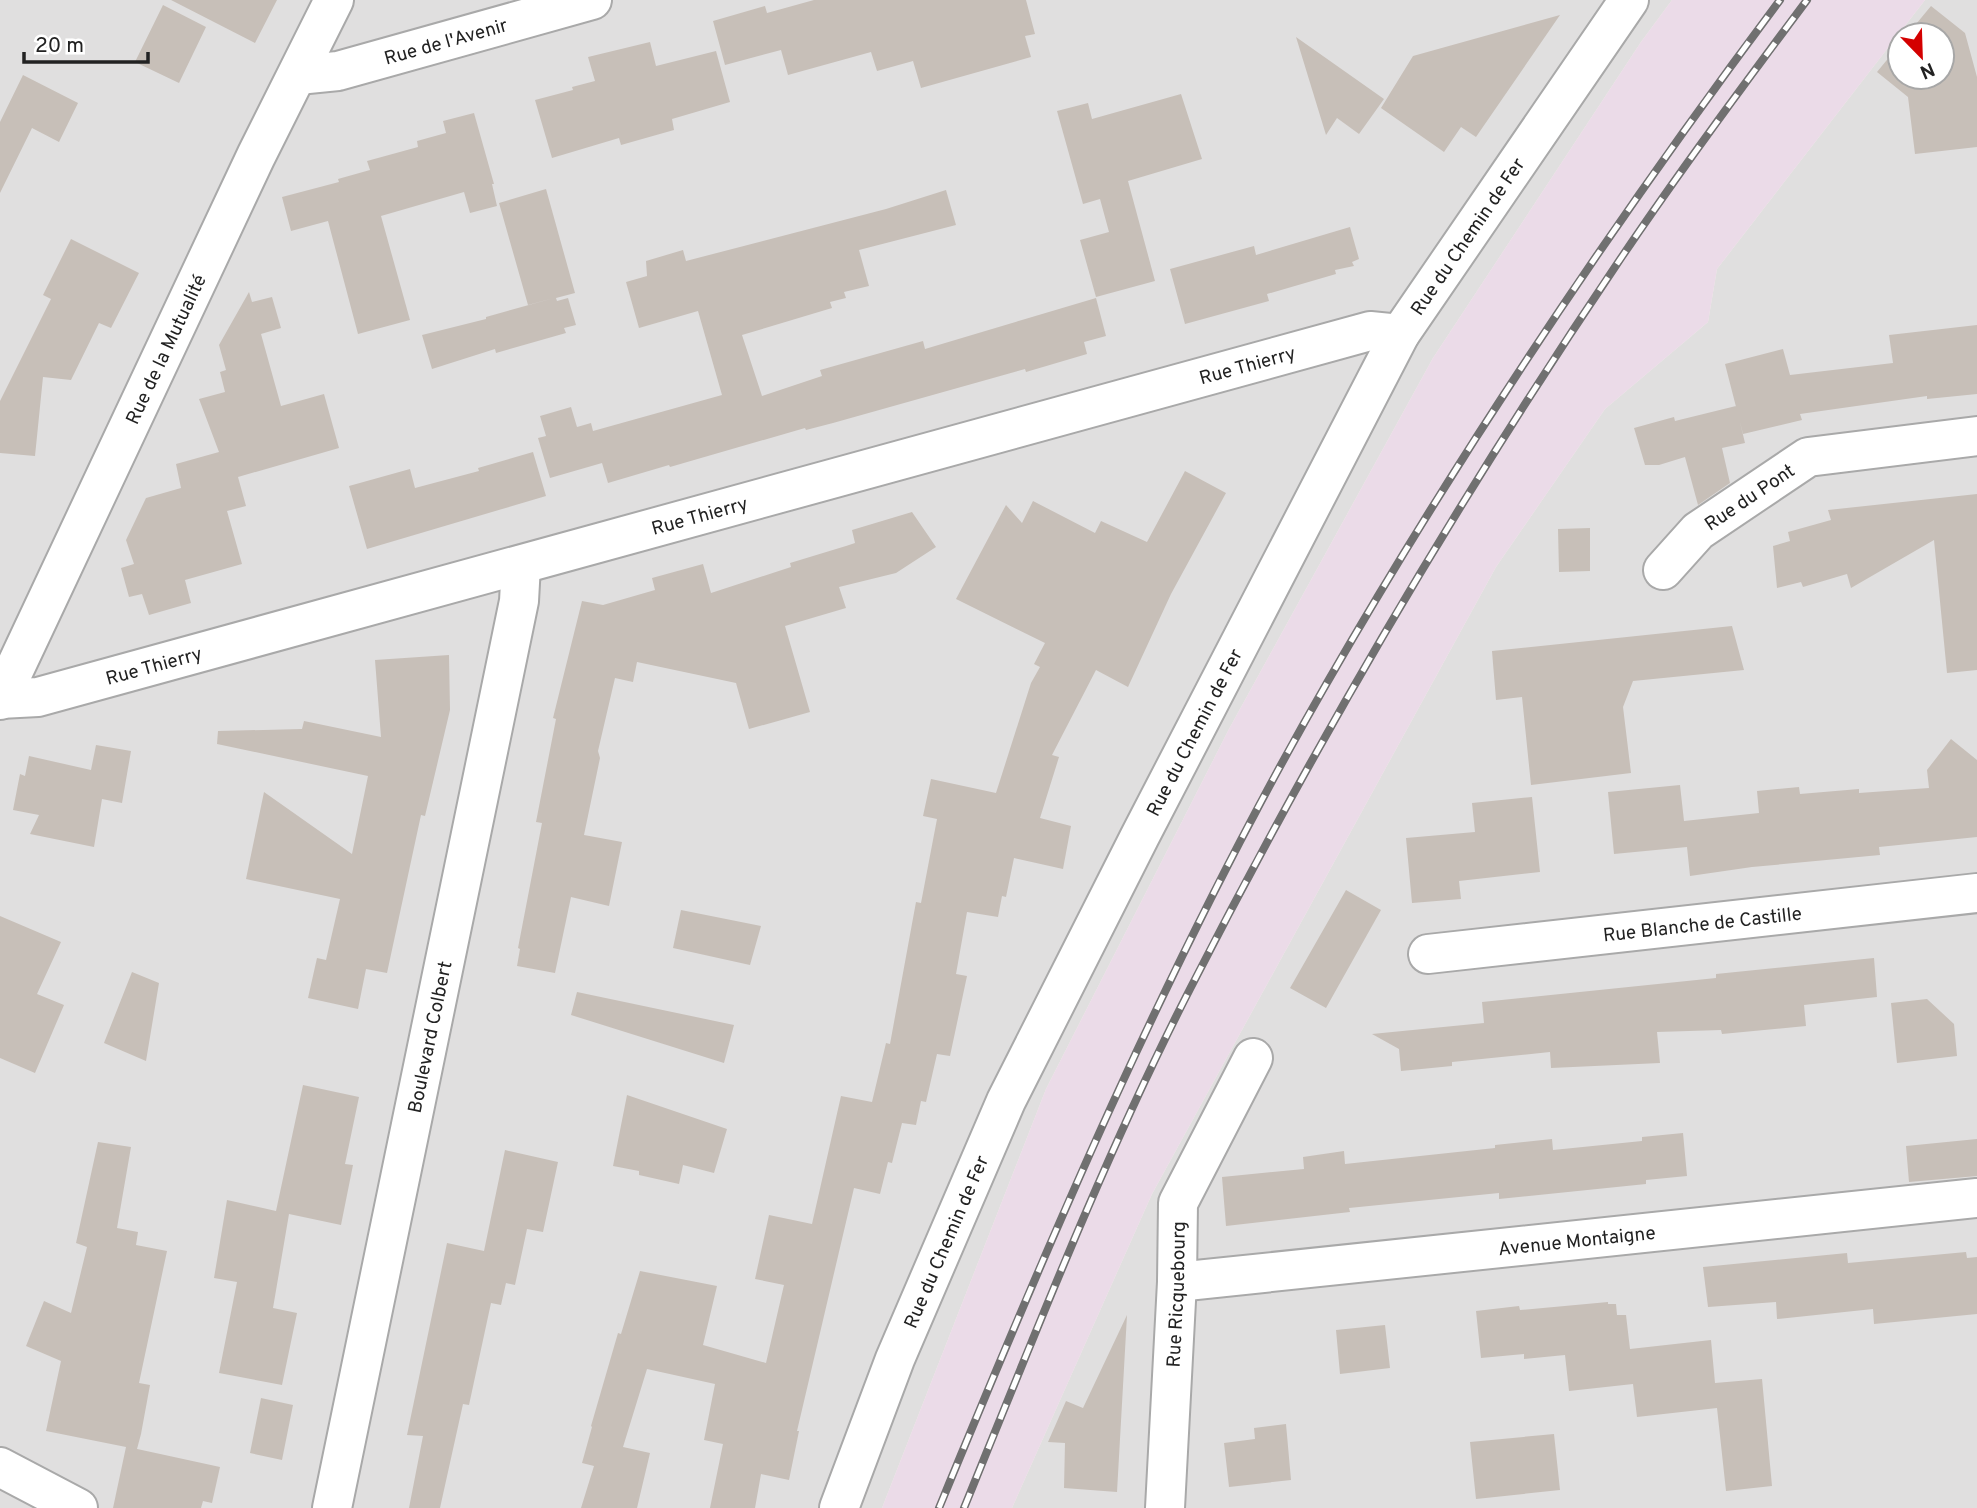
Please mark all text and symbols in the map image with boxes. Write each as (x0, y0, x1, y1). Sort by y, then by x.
street label: Rue de l'Avenir (382, 14, 511, 71)
scale bar (24, 21, 149, 65)
north arrow (1886, 21, 1956, 91)
text: 20 m (35, 33, 84, 60)
text: N (1916, 56, 1938, 84)
street label: Rue du Chemin de Fer (1406, 153, 1531, 321)
street label: Rue de la Mutualité (121, 271, 213, 429)
street label: Rue Thierry (1197, 342, 1299, 391)
street label: Rue du Pont (1701, 459, 1800, 537)
street label: Rue Thierry (649, 493, 751, 542)
street label: Rue Thierry (103, 642, 205, 692)
street label: Rue du Chemin de Fer (1142, 645, 1249, 821)
street label: Rue Blanche de Castille (1602, 903, 1803, 948)
street label: Boulevard Colbert (404, 959, 458, 1116)
street label: Rue du Chemin de Fer (900, 1152, 995, 1332)
street label: Rue Ricquebourg (1162, 1221, 1192, 1368)
street label: Avenue Montaigne (1497, 1222, 1657, 1262)

